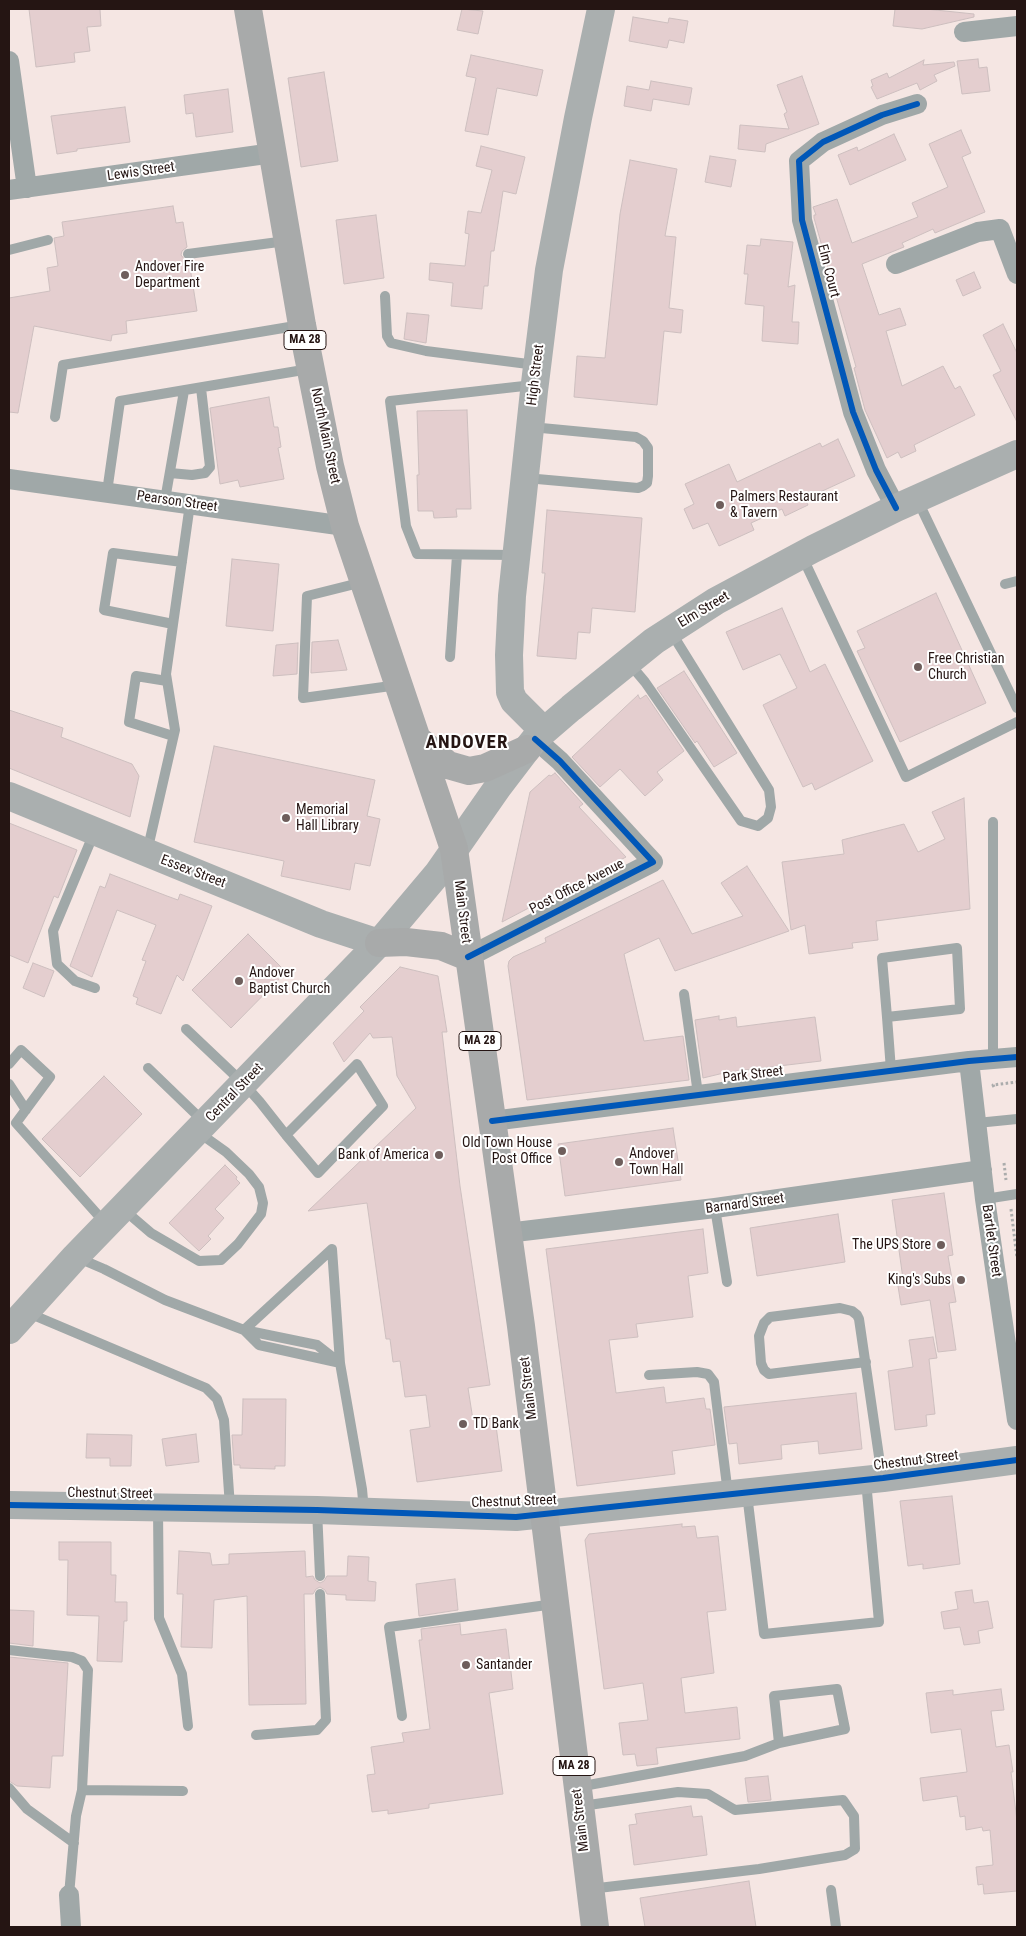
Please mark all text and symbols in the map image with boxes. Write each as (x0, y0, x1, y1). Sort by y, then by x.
street label: Lewis Street (106, 159, 176, 185)
street label: Elm Court (813, 243, 843, 299)
place label: Andover Fire Department (135, 259, 204, 292)
marker: Andover Fire Department (119, 269, 131, 281)
road number: MA 28 (284, 330, 326, 350)
street label: High Street (524, 343, 548, 407)
street label: North Main Street (307, 386, 343, 486)
street label: Pearson Street (136, 488, 218, 516)
place label: Palmers Restaurant & Tavern (730, 489, 838, 522)
marker: Palmers Restaurant & Tavern (714, 499, 726, 511)
street label: Elm Street (675, 588, 733, 632)
place label: Free Christian Church (928, 651, 1004, 684)
marker: Free Christian Church (912, 661, 924, 673)
district label: ANDOVER (425, 732, 509, 754)
place label: Memorial Hall Library (296, 802, 359, 834)
marker: Memorial Hall Library (280, 812, 292, 824)
street label: Essex Street (158, 852, 228, 892)
street label: Post Office Avenue (527, 856, 627, 918)
street label: Main Street (450, 880, 474, 944)
place label: Andover Baptist Church (249, 965, 330, 998)
marker: Andover Baptist Church (233, 975, 245, 987)
road number: MA 28 (459, 1032, 501, 1050)
street label: Central Street (203, 1060, 267, 1126)
street label: Park Street (722, 1063, 784, 1087)
place label: Old Town House Post Office (462, 1135, 552, 1168)
marker: Old Town House Post Office (556, 1145, 568, 1157)
place label: Andover Town Hall (629, 1146, 684, 1178)
place label: Bank of America (338, 1147, 429, 1163)
marker: Bank of America (433, 1149, 445, 1161)
marker: Andover Town Hall (613, 1156, 625, 1168)
street label: Barnard Street (705, 1190, 785, 1218)
street label: Bartlet Street (978, 1204, 1004, 1278)
place label: The UPS Store (852, 1237, 931, 1253)
marker: The UPS Store (935, 1239, 947, 1251)
place label: King's Subs (888, 1272, 951, 1288)
marker: King's Subs (955, 1274, 967, 1286)
street label: Main Street (517, 1356, 541, 1420)
place label: TD Bank (473, 1416, 519, 1432)
marker: TD Bank (457, 1418, 469, 1430)
street label: Chestnut Street (873, 1447, 959, 1475)
street label: Chestnut Street (67, 1485, 153, 1503)
street label: Chestnut Street (471, 1492, 557, 1512)
place label: Santander (476, 1657, 532, 1673)
marker: Santander (460, 1659, 472, 1671)
road number: MA 28 (553, 1756, 595, 1775)
street label: Main Street (569, 1788, 593, 1852)

